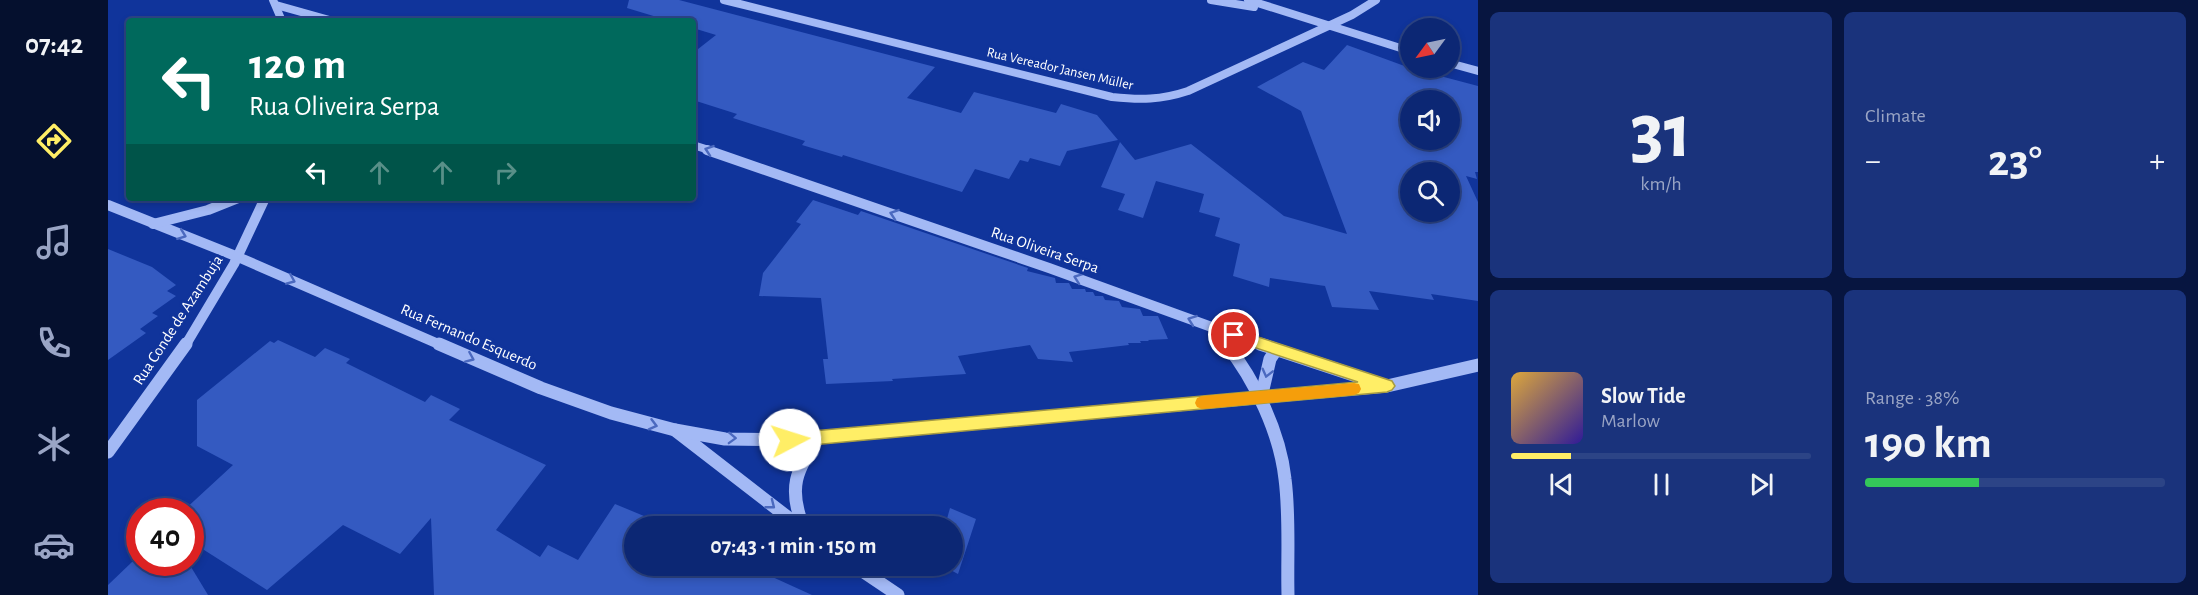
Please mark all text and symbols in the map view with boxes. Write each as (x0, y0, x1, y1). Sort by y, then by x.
north arrow (1400, 18, 1460, 78)
map controls (1400, 18, 1460, 222)
text: 07:42 (25, 31, 83, 58)
icon: left (150, 42, 228, 120)
text: 120 m (249, 44, 346, 86)
street label: Rua Vereador Jansen Müller (985, 45, 1135, 93)
button: sound (1400, 90, 1460, 150)
text: Rua Oliveira Serpa (249, 93, 439, 120)
text: 31 (1630, 94, 1692, 172)
text: Climate (1865, 106, 1926, 126)
icon: directions (33, 120, 75, 162)
text: 23° (1988, 139, 2042, 184)
one-way arrow (705, 145, 715, 158)
text: − (1865, 145, 1881, 178)
text: + (2149, 145, 2165, 178)
icon: left (300, 156, 333, 189)
icon: ahead (363, 156, 396, 189)
icon: ahead (426, 156, 459, 189)
icon: right (489, 156, 522, 189)
button: search (1400, 162, 1460, 222)
text: km/h (1640, 174, 1682, 194)
one-way arrow (889, 209, 900, 222)
icon: music (33, 221, 75, 263)
street label: Rua Oliveira Serpa (989, 224, 1101, 276)
one-way arrow (176, 228, 187, 240)
street label: Rua Conde de Azambuja (130, 252, 227, 388)
one-way arrow (285, 273, 296, 285)
one-way arrow (1073, 273, 1084, 286)
street label: Rua Fernando Esquerdo (398, 301, 540, 373)
pin (1208, 309, 1259, 360)
one-way arrow (1187, 314, 1198, 327)
icon: arrive (1217, 318, 1250, 351)
icon: phone (33, 322, 75, 364)
one-way arrow (464, 350, 475, 362)
one-way arrow (1261, 368, 1274, 378)
text: Slow Tide (1601, 385, 1686, 407)
text: Range · 38% (1865, 388, 1959, 408)
position arrow (758, 408, 822, 472)
text: Marlow (1601, 411, 1660, 431)
one-way arrow (648, 417, 658, 430)
text: 190 km (1865, 421, 1992, 466)
icon: climate (33, 423, 75, 465)
one-way arrow (728, 432, 737, 445)
icon: previous (1545, 468, 1578, 501)
icon: pause (1645, 468, 1678, 501)
icon: next (1745, 468, 1778, 501)
one-way arrow (764, 497, 775, 508)
speed limit sign: 40 (126, 498, 204, 576)
icon: car (33, 524, 75, 566)
text: 07:43 · 1 min · 150 m (710, 535, 877, 557)

